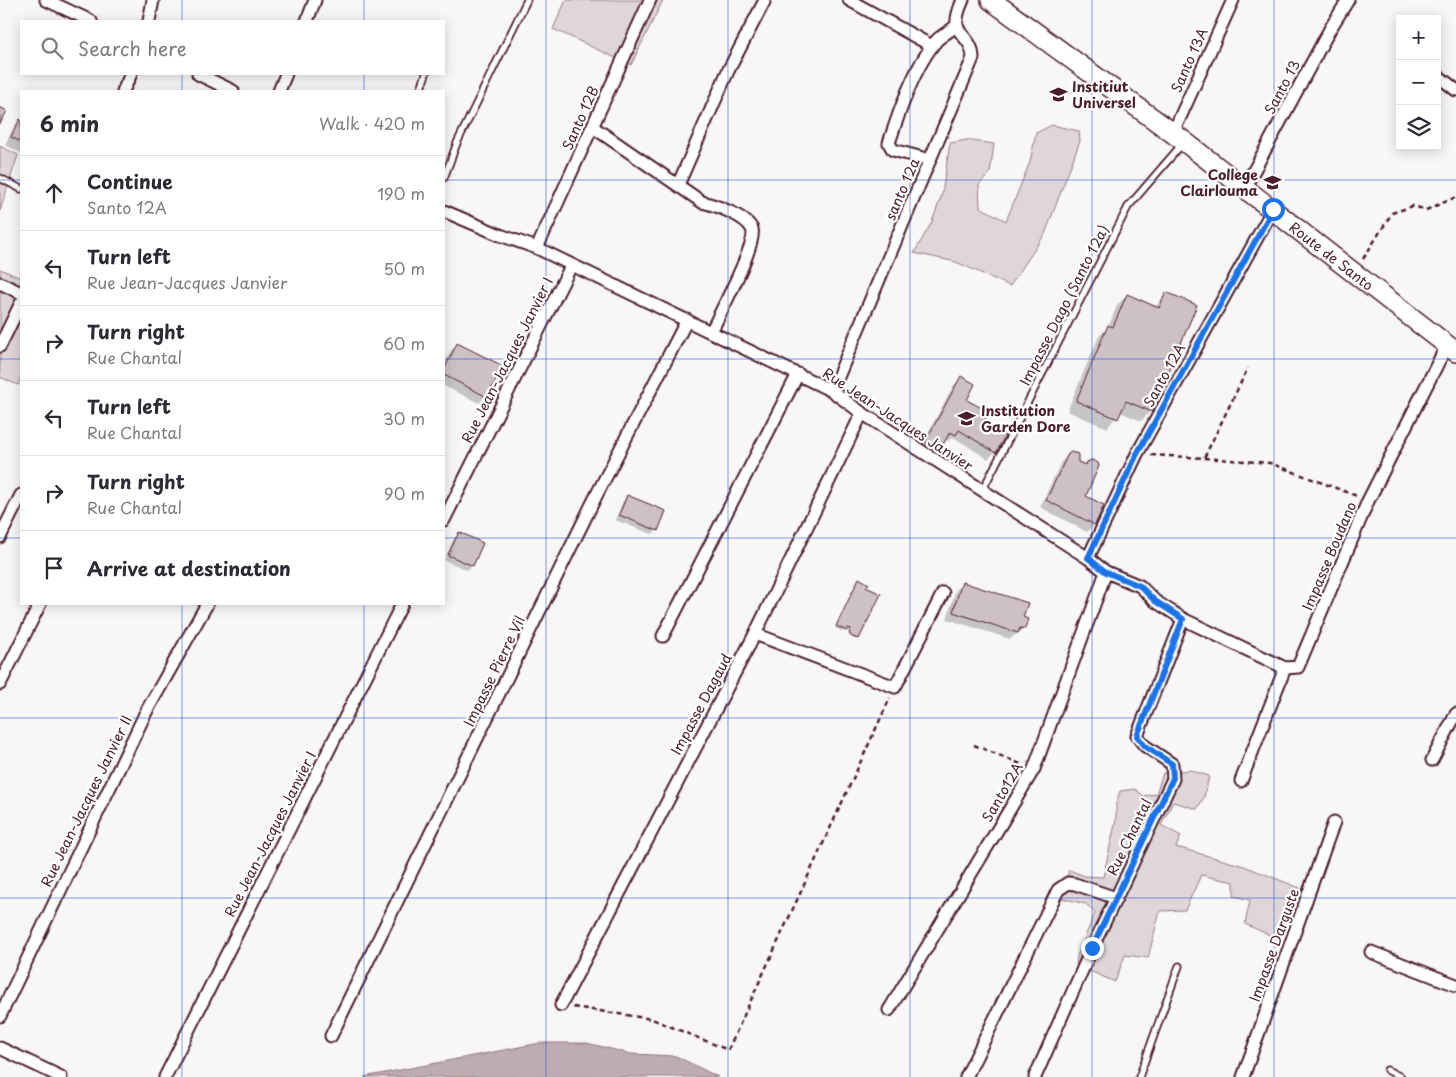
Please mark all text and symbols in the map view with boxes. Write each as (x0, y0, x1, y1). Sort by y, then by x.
map controls (1396, 15, 1441, 150)
button: + (1396, 15, 1441, 60)
search box (20, 20, 445, 75)
street label: Santo 13A (1165, 24, 1213, 96)
icon: search (38, 34, 66, 62)
text: Search here (78, 34, 187, 62)
street label: Santo 13 (1259, 56, 1305, 118)
button: − (1396, 60, 1441, 105)
place label: Institiut Universel (1072, 76, 1136, 113)
street label: Santo 12B (557, 83, 603, 153)
school or university icon: Institiut Universel (1048, 84, 1068, 104)
button: layers (1396, 105, 1441, 150)
text: 6 min (40, 107, 99, 139)
text: Walk · 420 m (319, 111, 425, 135)
street label: santo 12a (880, 155, 925, 223)
place label: College Clairlouma (1180, 164, 1259, 201)
text: Continue (87, 167, 173, 195)
school or university icon: College Clairlouma (1262, 172, 1282, 192)
icon: ahead (40, 179, 68, 207)
text: 190 m (377, 181, 425, 205)
text: Santo 12A (87, 195, 167, 219)
route start (1262, 198, 1285, 221)
street label: Route de Santo (1285, 216, 1378, 295)
street label: Impasse Dago (Santo 12a) (1014, 221, 1114, 389)
text: Turn left (87, 242, 171, 270)
icon: left (40, 254, 68, 282)
text: 50 m (384, 256, 425, 280)
text: Rue Jean-Jacques Janvier (87, 270, 287, 294)
street label: Rue Jean-Jacques Janvier I (456, 273, 558, 447)
text: Turn right (87, 317, 185, 345)
icon: right (40, 329, 68, 357)
text: 60 m (383, 331, 425, 355)
street label: Santo 12A (1138, 339, 1190, 411)
text: Rue Chantal (87, 345, 182, 369)
street label: Rue Jean-Jacques Janvier (819, 362, 978, 476)
text: Turn left (87, 392, 171, 420)
place label: Institution Garden Dore (981, 400, 1071, 437)
icon: left (40, 404, 68, 432)
text: 30 m (383, 406, 425, 430)
school or university icon: Institution Garden Dore (957, 408, 977, 428)
text: Rue Chantal (87, 420, 182, 444)
text: Turn right (87, 467, 185, 495)
icon: right (40, 479, 68, 507)
text: 90 m (384, 481, 425, 505)
text: Rue Chantal (87, 495, 182, 519)
street label: Impasse Boudano (1297, 498, 1361, 614)
icon: arrive (40, 554, 68, 582)
text: Arrive at destination (87, 554, 291, 582)
street label: Impasse Pierre Vil (458, 612, 530, 730)
street label: Impasse Dagaud (665, 649, 737, 758)
street label: Rue Jean-Jacques Janvier II (35, 712, 137, 890)
street label: Rue Jean-Jacques Janvier I (219, 747, 321, 921)
street label: Santo12A (976, 758, 1028, 826)
street label: Rue Chantal (1101, 795, 1157, 879)
street label: Impasse Darguste (1244, 885, 1304, 1005)
route end (1081, 937, 1104, 960)

